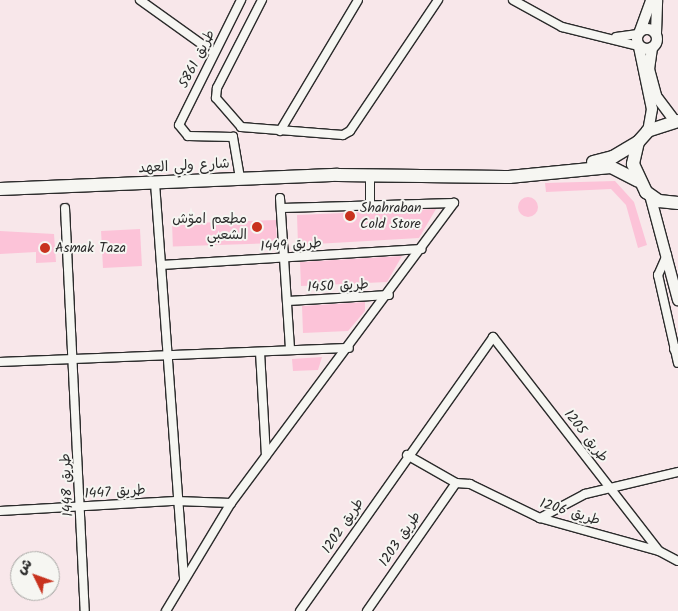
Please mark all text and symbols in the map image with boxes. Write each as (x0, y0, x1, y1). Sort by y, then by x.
street label: طريق 5861 (175, 27, 219, 91)
street label: شارع ولي العهد (138, 155, 230, 177)
place label: Shahraban Cold Store (360, 200, 422, 232)
marker: Shahraban Cold Store (344, 210, 356, 222)
place label: مطعم اموّش الشعبي (172, 211, 247, 243)
marker: مطعم اموّش الشعبي (251, 221, 263, 233)
street label: طريق 1449 (260, 234, 322, 256)
place label: Asmak Taza (55, 240, 126, 256)
marker: Asmak Taza (39, 242, 51, 254)
street label: طريق 1450 (307, 276, 369, 296)
street label: طريق 1205 (560, 406, 612, 466)
street label: طريق 1448 (57, 453, 77, 517)
street label: طريق 1447 (84, 481, 146, 503)
street label: طريق 1202 (319, 495, 367, 557)
street label: طريق 1206 (538, 495, 602, 529)
street label: طريق 1203 (376, 508, 424, 570)
north arrow (10, 551, 60, 601)
text: ش (11, 554, 38, 580)

